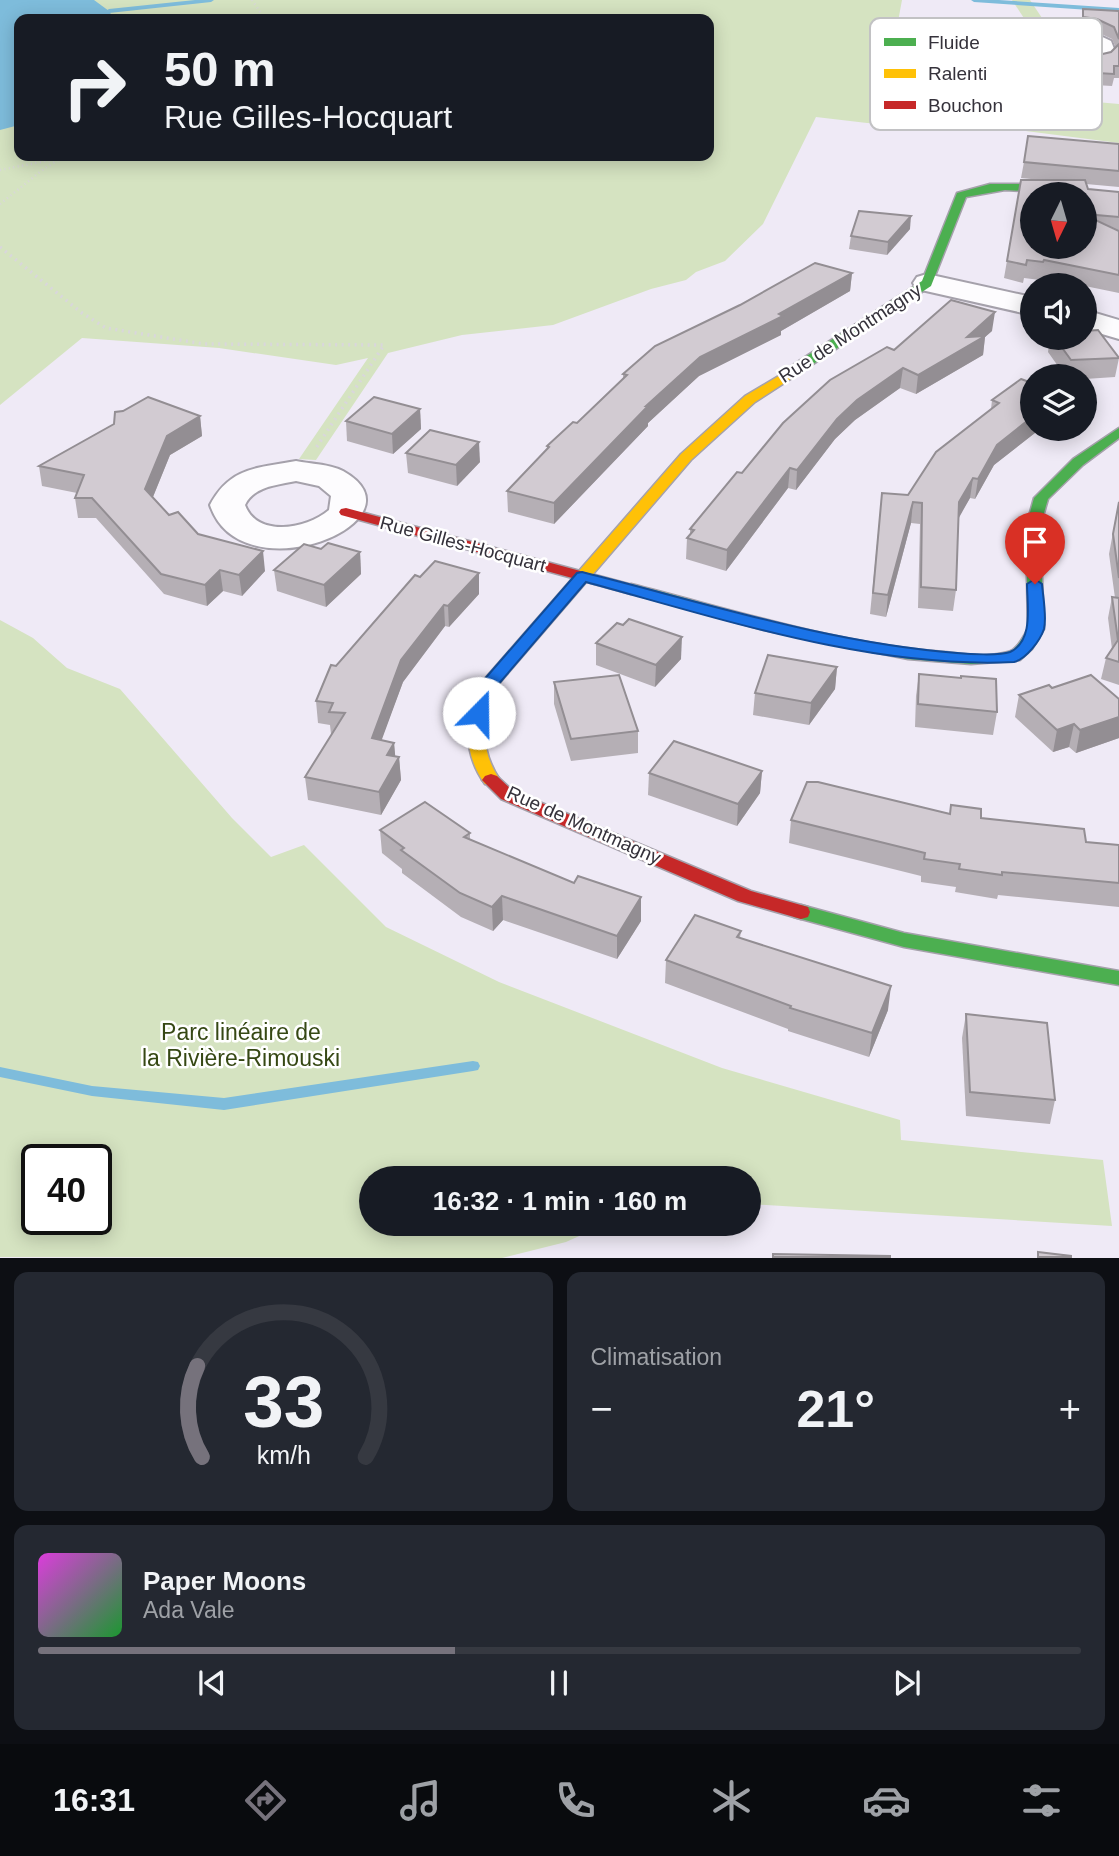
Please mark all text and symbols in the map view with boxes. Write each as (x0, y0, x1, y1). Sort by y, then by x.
legend (870, 18, 1102, 130)
text: Fluide (928, 32, 980, 53)
icon: right (49, 42, 140, 133)
text: 50 m (164, 42, 276, 96)
text: Ralenti (928, 63, 987, 84)
text: Bouchon (928, 95, 1003, 116)
text: Rue Gilles-Hocquart (164, 99, 452, 135)
north arrow (1020, 182, 1097, 259)
map controls (1020, 182, 1097, 441)
button: sound (1020, 273, 1097, 350)
street label: Rue de Montmagny (775, 279, 926, 387)
button: layers (1020, 364, 1097, 441)
street label: Rue Gilles-Hocquart (378, 512, 549, 576)
pin (1005, 512, 1065, 584)
icon: arrive (1016, 523, 1054, 561)
position arrow (442, 676, 516, 750)
street label: Rue de Montmagny (504, 782, 664, 869)
park label: Parc linéaire de la Rivière-Rimouski (142, 1019, 340, 1071)
speed limit sign: 40 (21, 1144, 112, 1235)
text: 16:32 · 1 min · 160 m (433, 1186, 687, 1216)
text: Climatisation (591, 1344, 722, 1370)
text: 33 (243, 1362, 324, 1443)
text: 21° (796, 1380, 875, 1438)
text: − (591, 1388, 613, 1430)
text: + (1059, 1388, 1081, 1430)
text: km/h (256, 1441, 310, 1469)
text: Paper Moons (143, 1566, 306, 1596)
text: Ada Vale (143, 1597, 235, 1623)
icon: previous (193, 1664, 231, 1702)
icon: pause (540, 1664, 578, 1702)
icon: next (888, 1664, 926, 1702)
icon: directions (241, 1776, 290, 1825)
icon: music (396, 1776, 445, 1825)
icon: phone (551, 1776, 600, 1825)
icon: climate (707, 1776, 756, 1825)
icon: car (862, 1776, 911, 1825)
icon: filters (1017, 1776, 1066, 1825)
text: 16:31 (53, 1782, 135, 1818)

